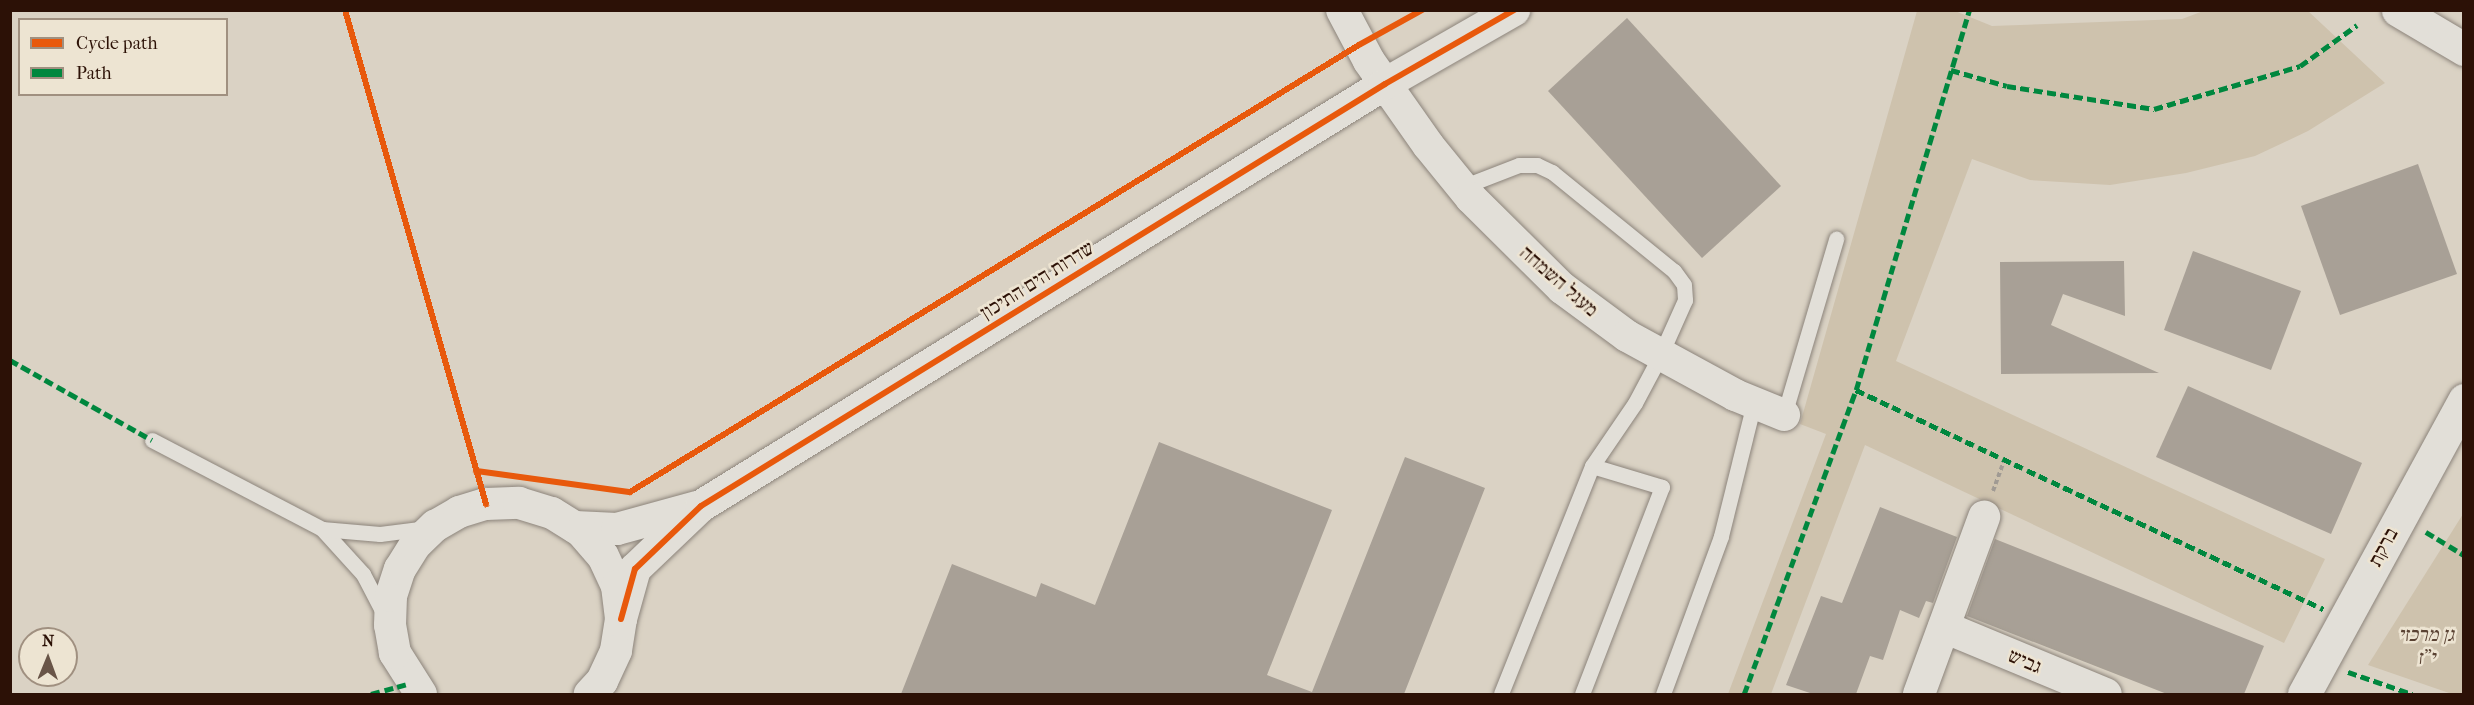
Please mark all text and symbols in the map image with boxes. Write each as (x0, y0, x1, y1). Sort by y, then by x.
legend (18, 18, 228, 96)
text: Cycle path (76, 33, 157, 54)
text: Path (76, 63, 112, 84)
street label: שדרות הים התיכון (976, 236, 1098, 324)
street label: מעגל השמחה (1515, 240, 1603, 322)
street label: ברקת (2363, 523, 2403, 571)
park label: גן מרכזי י"ז (2398, 622, 2454, 669)
north arrow (18, 627, 78, 687)
text: N (42, 631, 55, 650)
street label: גביש (2005, 643, 2045, 679)

